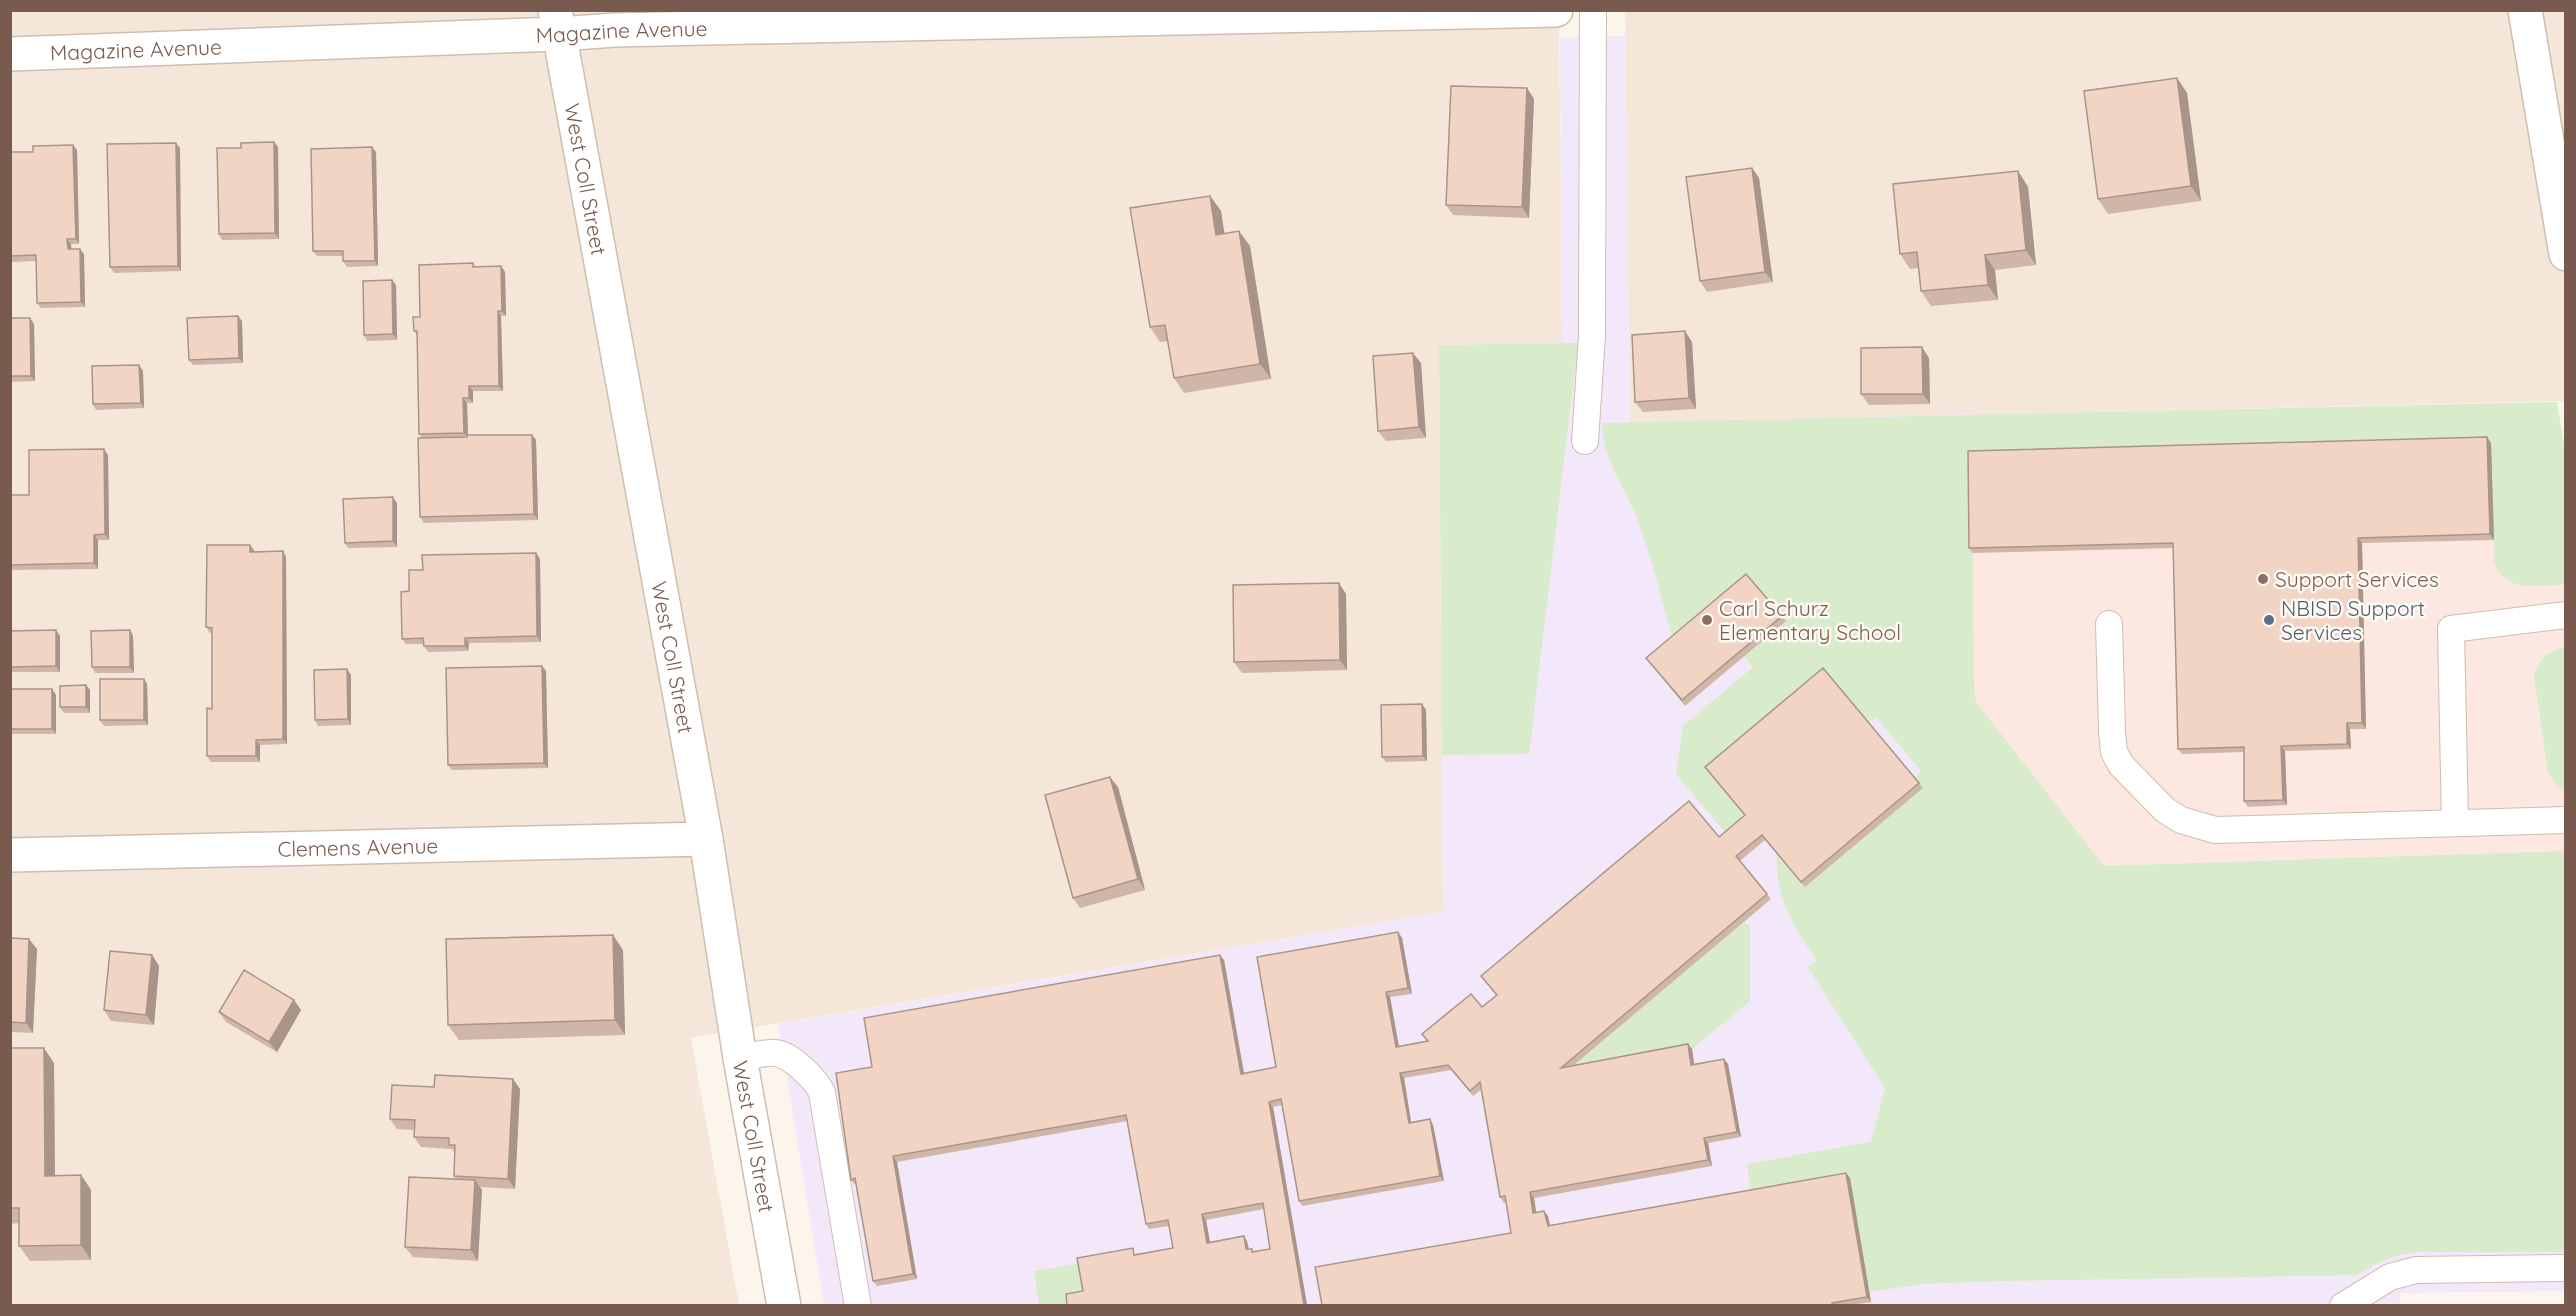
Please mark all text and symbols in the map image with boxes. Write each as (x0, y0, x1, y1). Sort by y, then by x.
street label: Magazine Avenue (535, 15, 708, 48)
street label: Magazine Avenue (49, 33, 222, 66)
street label: West Coll Street (559, 101, 612, 257)
place label: Support Services (2275, 566, 2439, 592)
marker: Support Services (2256, 572, 2270, 586)
street label: West Coll Street (646, 579, 699, 735)
place label: Carl Schurz Elementary School (1719, 595, 1901, 645)
place label: NBISD Support Services (2281, 595, 2425, 645)
marker: Carl Schurz Elementary School (1700, 613, 1714, 627)
marker: NBISD Support Services (2262, 613, 2276, 627)
street label: Clemens Avenue (277, 832, 439, 862)
street label: West Coll Street (728, 1059, 780, 1215)

